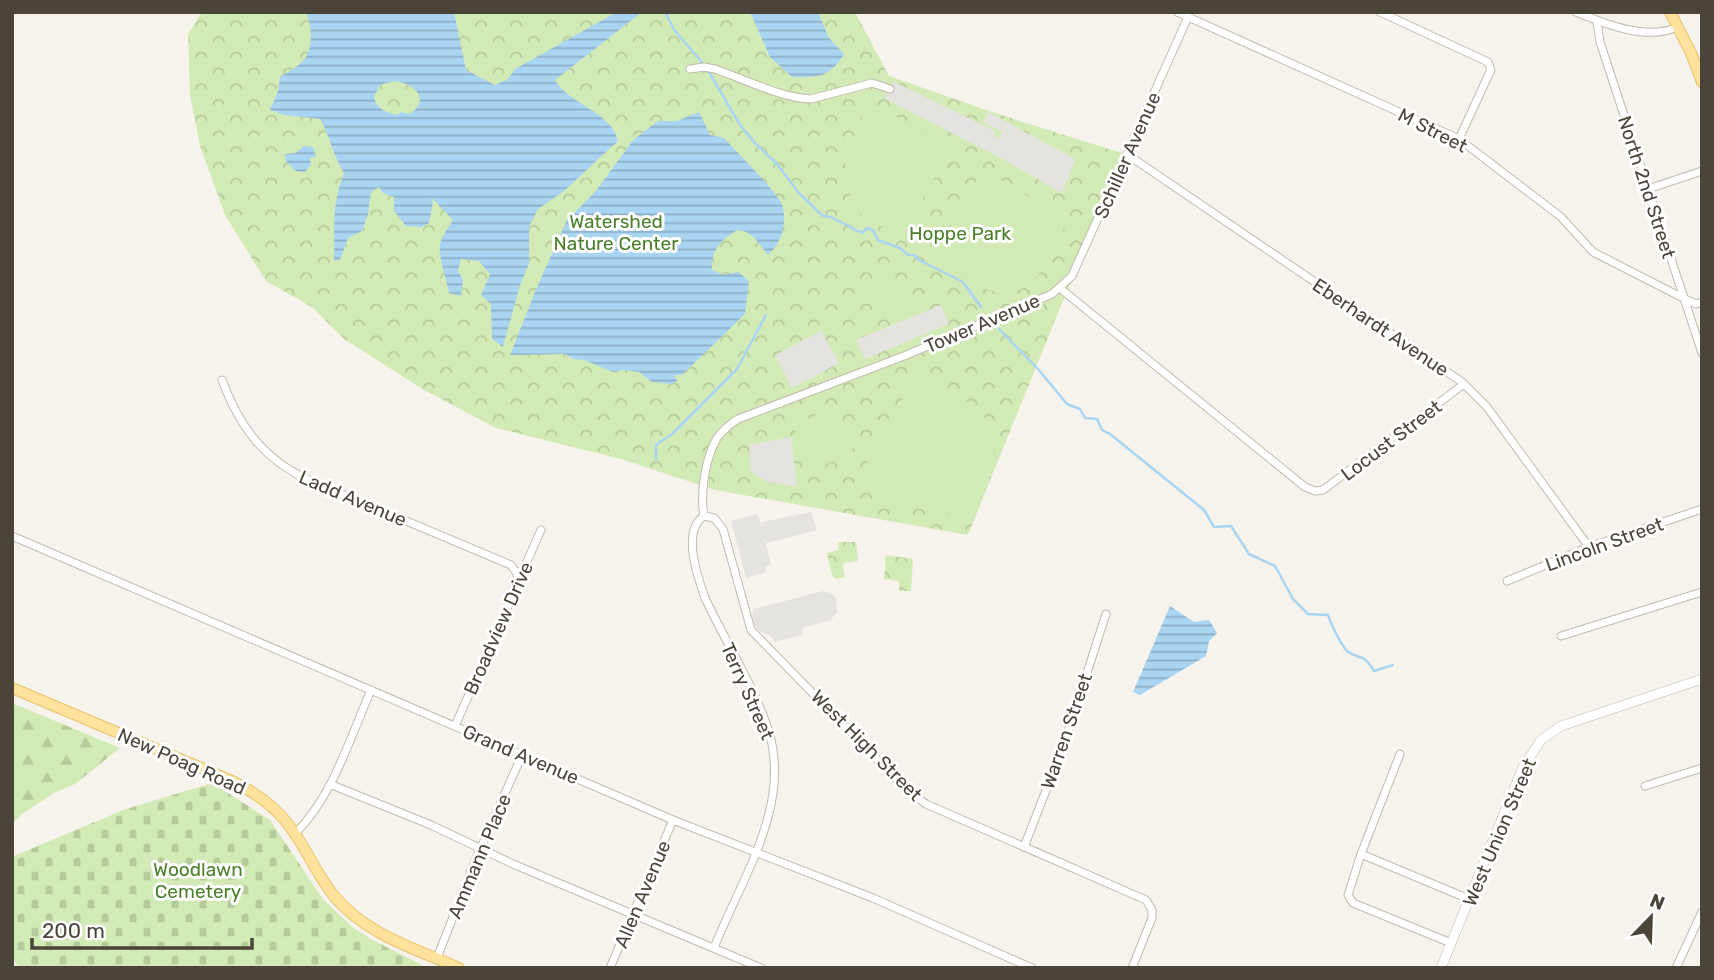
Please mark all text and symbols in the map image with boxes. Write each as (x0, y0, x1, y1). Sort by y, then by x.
street label: Schiller Avenue (1089, 88, 1166, 222)
street label: M Street (1394, 103, 1472, 158)
street label: North 2nd Street (1613, 113, 1681, 262)
park label: Watershed Nature Center (554, 210, 679, 255)
park label: Hoppe Park (909, 222, 1011, 245)
street label: Eberhardt Avenue (1308, 273, 1453, 381)
street label: Tower Avenue (921, 289, 1043, 358)
street label: Locust Street (1336, 395, 1447, 486)
street label: Ladd Avenue (296, 466, 410, 531)
street label: Lincoln Street (1542, 512, 1667, 576)
street label: Broadview Drive (459, 558, 538, 698)
street label: Terry Street (716, 639, 779, 744)
street label: Warren Street (1036, 670, 1097, 792)
street label: West High Street (806, 685, 927, 806)
street label: Grand Avenue (459, 720, 582, 789)
street label: New Poag Road (114, 723, 249, 800)
street label: West Union Street (1458, 754, 1541, 910)
street label: Ammann Place (443, 790, 516, 922)
street label: Allen Avenue (609, 837, 675, 952)
park label: Woodlawn Cemetery (153, 858, 243, 903)
north arrow (1616, 882, 1686, 952)
text: N (1647, 889, 1668, 915)
scale bar (32, 906, 252, 950)
text: 200 m (42, 918, 105, 943)

